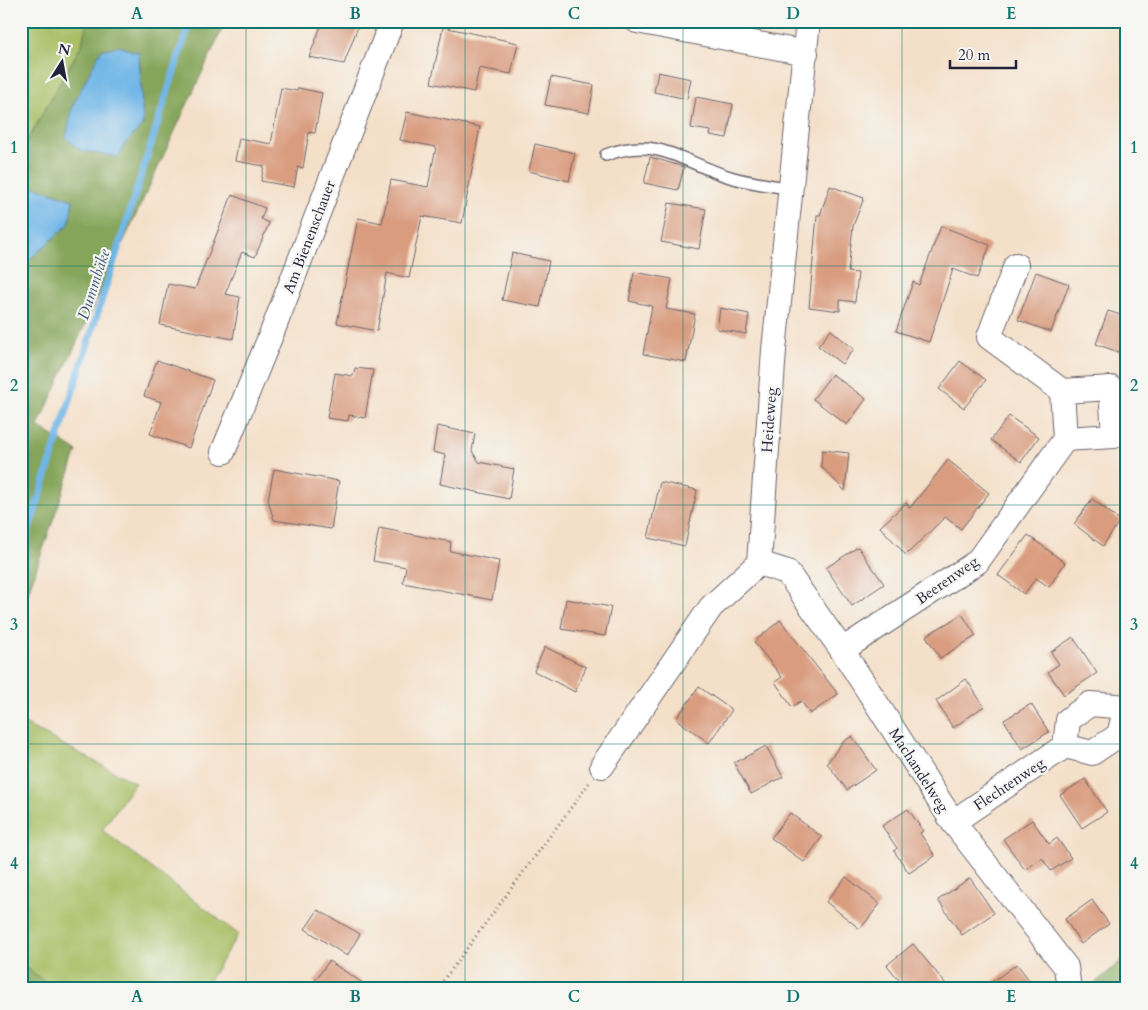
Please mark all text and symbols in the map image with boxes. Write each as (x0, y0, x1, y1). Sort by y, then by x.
text: A (131, 3, 143, 25)
text: B (349, 3, 361, 25)
text: C (568, 3, 580, 25)
text: D (786, 3, 800, 25)
text: E (1006, 3, 1016, 25)
north arrow (38, 38, 88, 88)
scale bar (950, 38, 1017, 70)
text: N (57, 39, 72, 60)
text: 20 m (958, 45, 990, 65)
text: 1 (10, 137, 18, 159)
text: 1 (1130, 137, 1138, 159)
street label: Am Bienenschauer (278, 177, 340, 296)
water label: Dummbäke (72, 245, 116, 323)
text: 2 (10, 375, 18, 397)
text: 2 (1130, 375, 1138, 397)
street label: Heideweg (757, 386, 781, 453)
street label: Beerenweg (912, 551, 983, 609)
text: 3 (10, 614, 18, 636)
text: 3 (1130, 614, 1138, 636)
street label: Machandelweg (884, 724, 954, 816)
street label: Flechtenweg (970, 753, 1049, 815)
text: 4 (10, 853, 18, 875)
text: 4 (1130, 853, 1138, 875)
text: A (131, 986, 143, 1008)
text: B (349, 986, 361, 1008)
text: C (568, 986, 580, 1008)
text: D (786, 986, 800, 1008)
text: E (1006, 986, 1016, 1008)

